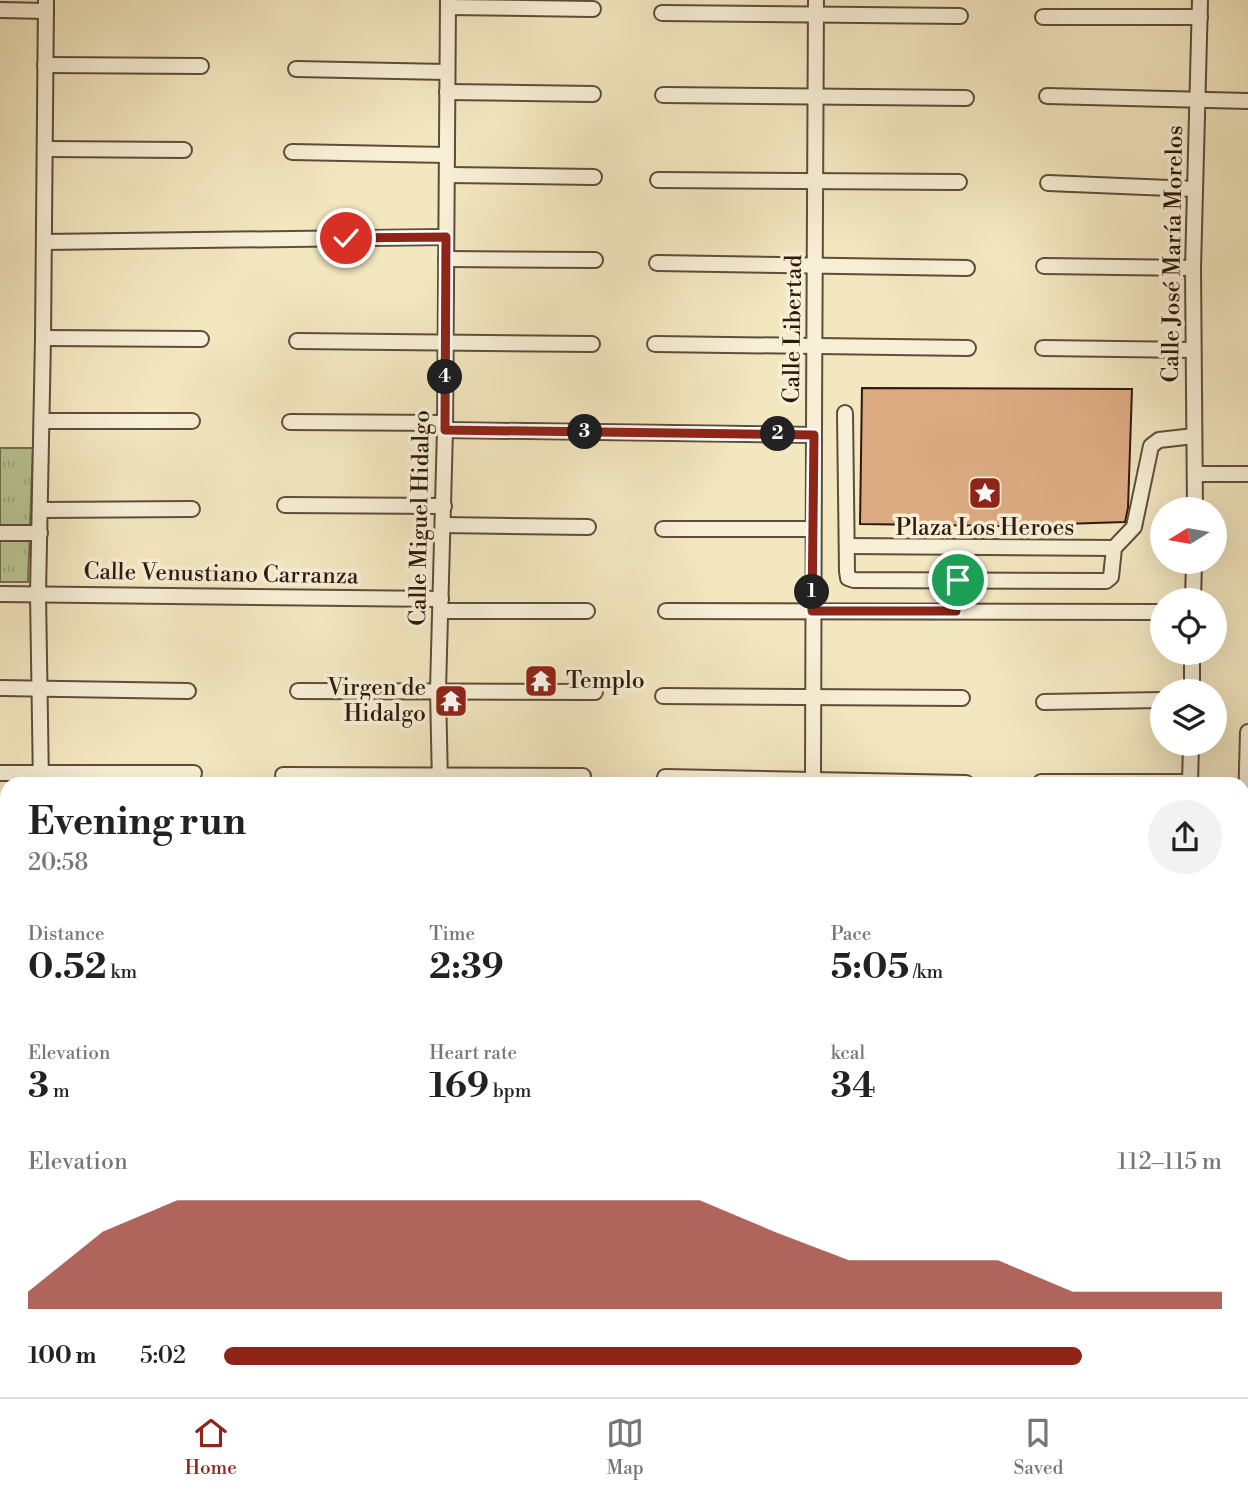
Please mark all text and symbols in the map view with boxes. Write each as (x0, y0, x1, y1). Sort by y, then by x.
street label: Calle José María Morelos (1157, 125, 1189, 383)
pin (316, 208, 376, 268)
icon: check (327, 219, 365, 257)
street label: Calle Libertad (778, 254, 808, 404)
pin: 4 (428, 360, 462, 394)
text: 4 (438, 364, 451, 388)
street label: Calle Miguel Hidalgo (404, 410, 436, 626)
pin: 3 (568, 414, 602, 450)
pin: 2 (760, 416, 796, 452)
text: 3 (579, 419, 590, 443)
text: 2 (772, 421, 783, 445)
place icon: Plaza Los Heroes (966, 474, 1004, 512)
north arrow (1150, 497, 1227, 574)
map controls (1150, 497, 1227, 756)
place label: Plaza Los Heroes (896, 514, 1074, 542)
pin (928, 550, 988, 610)
street label: Calle Venustiano Carranza (83, 558, 359, 590)
icon: arrive (939, 561, 977, 599)
pin: 1 (794, 574, 830, 610)
text: 1 (807, 579, 816, 603)
button: locate (1150, 588, 1227, 665)
temple icon: Templo (522, 662, 560, 700)
place label: Templo (566, 667, 645, 695)
place label: Virgen de Hidalgo (326, 674, 426, 728)
button: layers (1150, 679, 1227, 756)
temple icon: Virgen de Hidalgo (432, 682, 470, 720)
text: Evening run (28, 799, 246, 846)
button: share (1148, 800, 1222, 874)
text: 20:58 (28, 849, 88, 877)
text: Distance (28, 922, 105, 946)
text: Time (429, 922, 475, 946)
text: Pace (831, 922, 871, 946)
text: 0.52 (28, 946, 107, 989)
text: 2:39 (429, 946, 504, 989)
text: 5:05 (831, 946, 909, 989)
text: km (107, 960, 137, 984)
text: /km (909, 960, 943, 984)
text: Elevation (28, 1041, 110, 1065)
text: Heart rate (429, 1041, 517, 1065)
text: kcal (831, 1041, 865, 1065)
text: 3 (28, 1065, 49, 1108)
text: 169 (429, 1065, 489, 1108)
text: 34 (831, 1065, 876, 1108)
text: m (49, 1079, 70, 1103)
text: bpm (489, 1079, 531, 1103)
text: Elevation (28, 1148, 128, 1176)
text: 112–115 m (1117, 1148, 1222, 1176)
text: 100 m (28, 1342, 96, 1370)
text: 5:02 (140, 1342, 186, 1370)
tab: Home (185, 1414, 237, 1480)
tab: Map (606, 1414, 644, 1480)
tab: Saved (1013, 1414, 1063, 1480)

